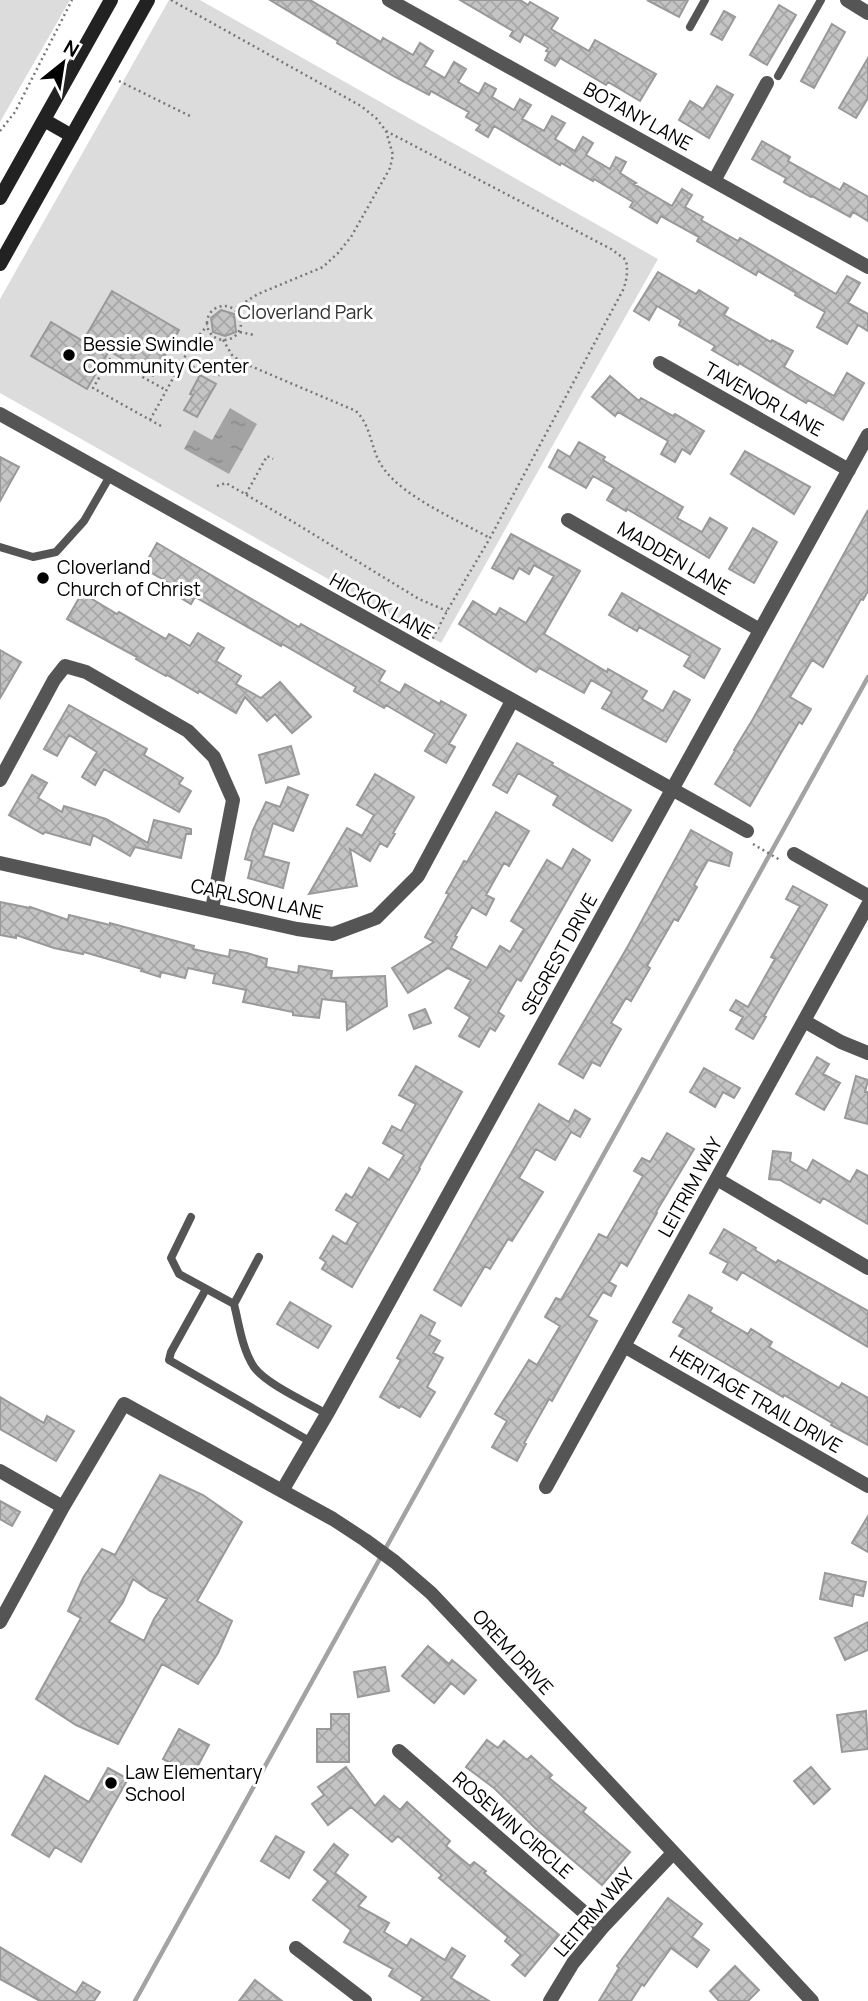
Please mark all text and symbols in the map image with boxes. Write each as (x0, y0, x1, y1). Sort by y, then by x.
north arrow (28, 28, 98, 98)
text: N (59, 34, 84, 63)
street label: BOTANY LANE (579, 75, 697, 157)
park label: Cloverland Park (237, 299, 373, 325)
place label: Bessie Swindle Community Center (83, 331, 249, 379)
marker: Bessie Swindle Community Center (61, 347, 77, 363)
street label: TAVENOR LANE (700, 356, 828, 442)
street label: MADDEN LANE (613, 515, 735, 601)
place label: Cloverland Church of Christ (57, 554, 201, 602)
street label: HICKOK LANE (325, 567, 439, 645)
marker: Cloverland Church of Christ (35, 570, 51, 586)
street label: CARLSON LANE (188, 872, 326, 926)
street label: SEGREST DRIVE (515, 888, 603, 1020)
street label: LEITRIM WAY (652, 1132, 728, 1242)
street label: HERITAGE TRAIL DRIVE (665, 1339, 847, 1459)
street label: OREM DRIVE (467, 1604, 559, 1700)
place label: Law Elementary School (125, 1759, 262, 1807)
street label: ROSEWIN CIRCLE (447, 1766, 579, 1884)
marker: Law Elementary School (103, 1775, 119, 1791)
street label: LEITRIM WAY (548, 1861, 640, 1962)

